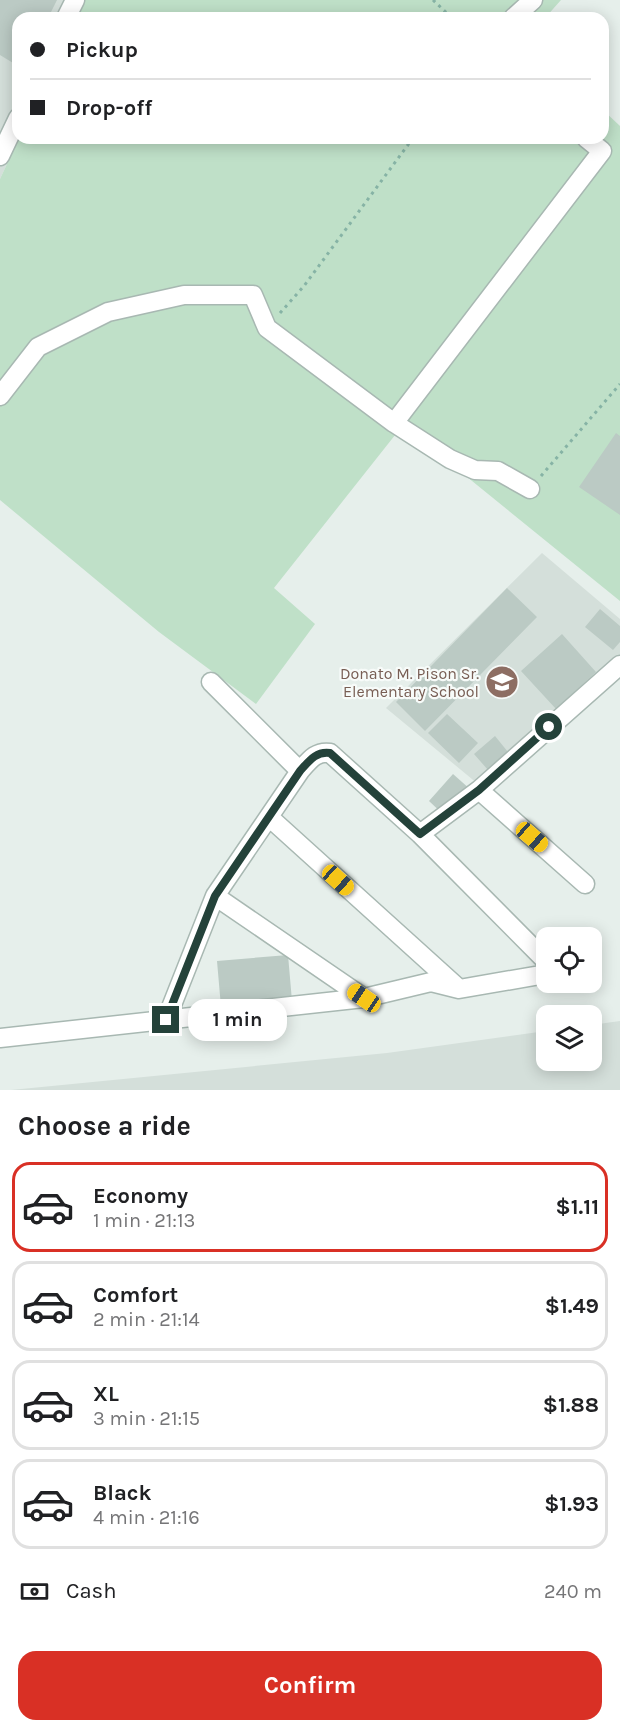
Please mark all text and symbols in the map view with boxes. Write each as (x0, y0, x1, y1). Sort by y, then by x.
text: Pickup (66, 37, 138, 63)
text: Drop-off (66, 95, 152, 121)
place label: Donato M. Pison Sr. Elementary School (340, 664, 479, 701)
school or university icon: Donato M. Pison Sr. Elementary School (484, 664, 520, 700)
route start (535, 713, 562, 740)
car (513, 818, 551, 856)
car (319, 861, 357, 899)
map controls (536, 927, 602, 1071)
button: locate (536, 927, 602, 993)
car (344, 980, 384, 1016)
callout: 1 min (187, 999, 286, 1041)
button: layers (536, 1005, 602, 1071)
route end (152, 1006, 179, 1033)
text: 1 min (212, 1008, 263, 1031)
text: Choose a ride (18, 1110, 191, 1142)
icon: car (21, 1180, 75, 1234)
text: Economy (93, 1183, 188, 1209)
text: $1.11 (556, 1194, 599, 1220)
text: 1 min · 21:13 (93, 1209, 195, 1232)
icon: car (21, 1279, 75, 1333)
text: Comfort (93, 1282, 178, 1308)
text: $1.49 (545, 1293, 599, 1319)
text: 2 min · 21:14 (93, 1308, 200, 1331)
icon: car (21, 1378, 75, 1432)
text: XL (93, 1381, 119, 1407)
text: $1.88 (543, 1392, 599, 1418)
text: 3 min · 21:15 (93, 1407, 200, 1430)
icon: car (21, 1477, 75, 1531)
text: Black (93, 1480, 152, 1506)
text: $1.93 (544, 1491, 599, 1517)
text: 4 min · 21:16 (93, 1506, 200, 1529)
icon: cash (18, 1575, 51, 1608)
text: Cash (66, 1578, 116, 1604)
text: 240 m (544, 1580, 602, 1603)
button: Confirm (18, 1651, 602, 1720)

